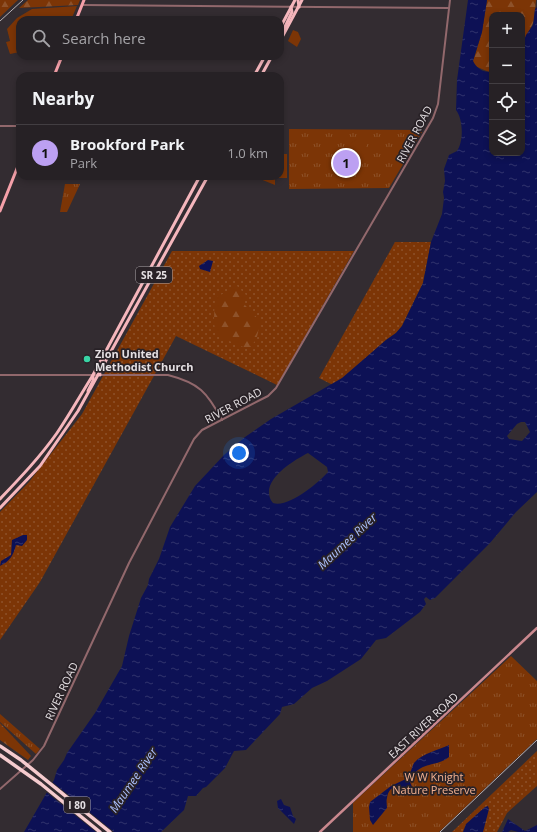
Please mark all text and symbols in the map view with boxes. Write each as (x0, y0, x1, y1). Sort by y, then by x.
map controls (489, 12, 525, 156)
button: + (489, 12, 525, 48)
search box (16, 16, 284, 60)
icon: search (30, 27, 52, 49)
text: Search here (62, 28, 146, 48)
button: − (489, 48, 525, 84)
button: locate (489, 84, 525, 120)
text: Nearby (32, 87, 94, 110)
street label: RIVER ROAD (393, 103, 435, 165)
button: layers (489, 120, 525, 156)
text: Brookford Park (70, 134, 185, 154)
text: 1 (41, 144, 49, 162)
text: 1.0 km (227, 144, 268, 162)
pin: 1 (333, 148, 359, 178)
text: Park (70, 154, 97, 172)
road number: SR 25 (136, 267, 172, 283)
place label: Zion United Methodist Church (95, 346, 193, 374)
marker: Zion United Methodist Church (82, 354, 92, 364)
street label: RIVER ROAD (202, 384, 264, 426)
your location (229, 443, 249, 463)
water label: Maumee River (314, 508, 381, 573)
street label: RIVER ROAD (41, 660, 81, 722)
street label: EAST RIVER ROAD (385, 689, 461, 761)
water label: Maumee River (105, 743, 162, 816)
park label: W W Knight Nature Preserve (392, 769, 476, 797)
road number: I 80 (64, 797, 90, 813)

